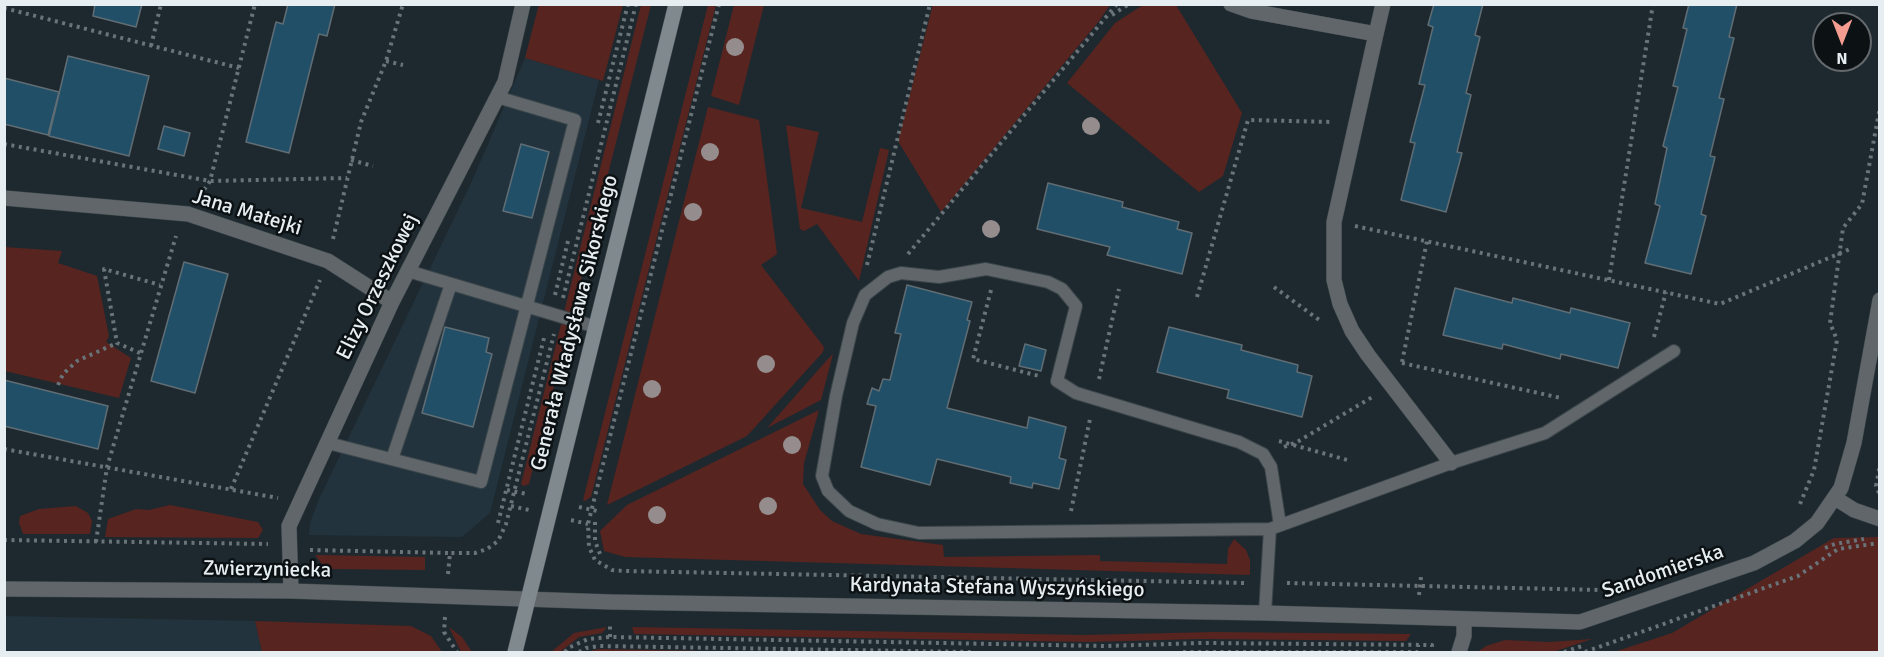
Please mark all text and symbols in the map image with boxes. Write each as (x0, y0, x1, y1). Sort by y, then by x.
north arrow (1812, 12, 1872, 72)
text: N (1836, 48, 1848, 68)
street label: Generała Władysława Sikorskiego (526, 173, 624, 473)
street label: Jana Matejki (189, 184, 305, 242)
street label: Elizy Orzeszkowej (332, 210, 424, 364)
street label: Sandomierska (1599, 539, 1727, 605)
street label: Zwierzyniecka (203, 556, 331, 584)
street label: Kardynała Stefana Wyszyńskiego (849, 573, 1145, 603)

